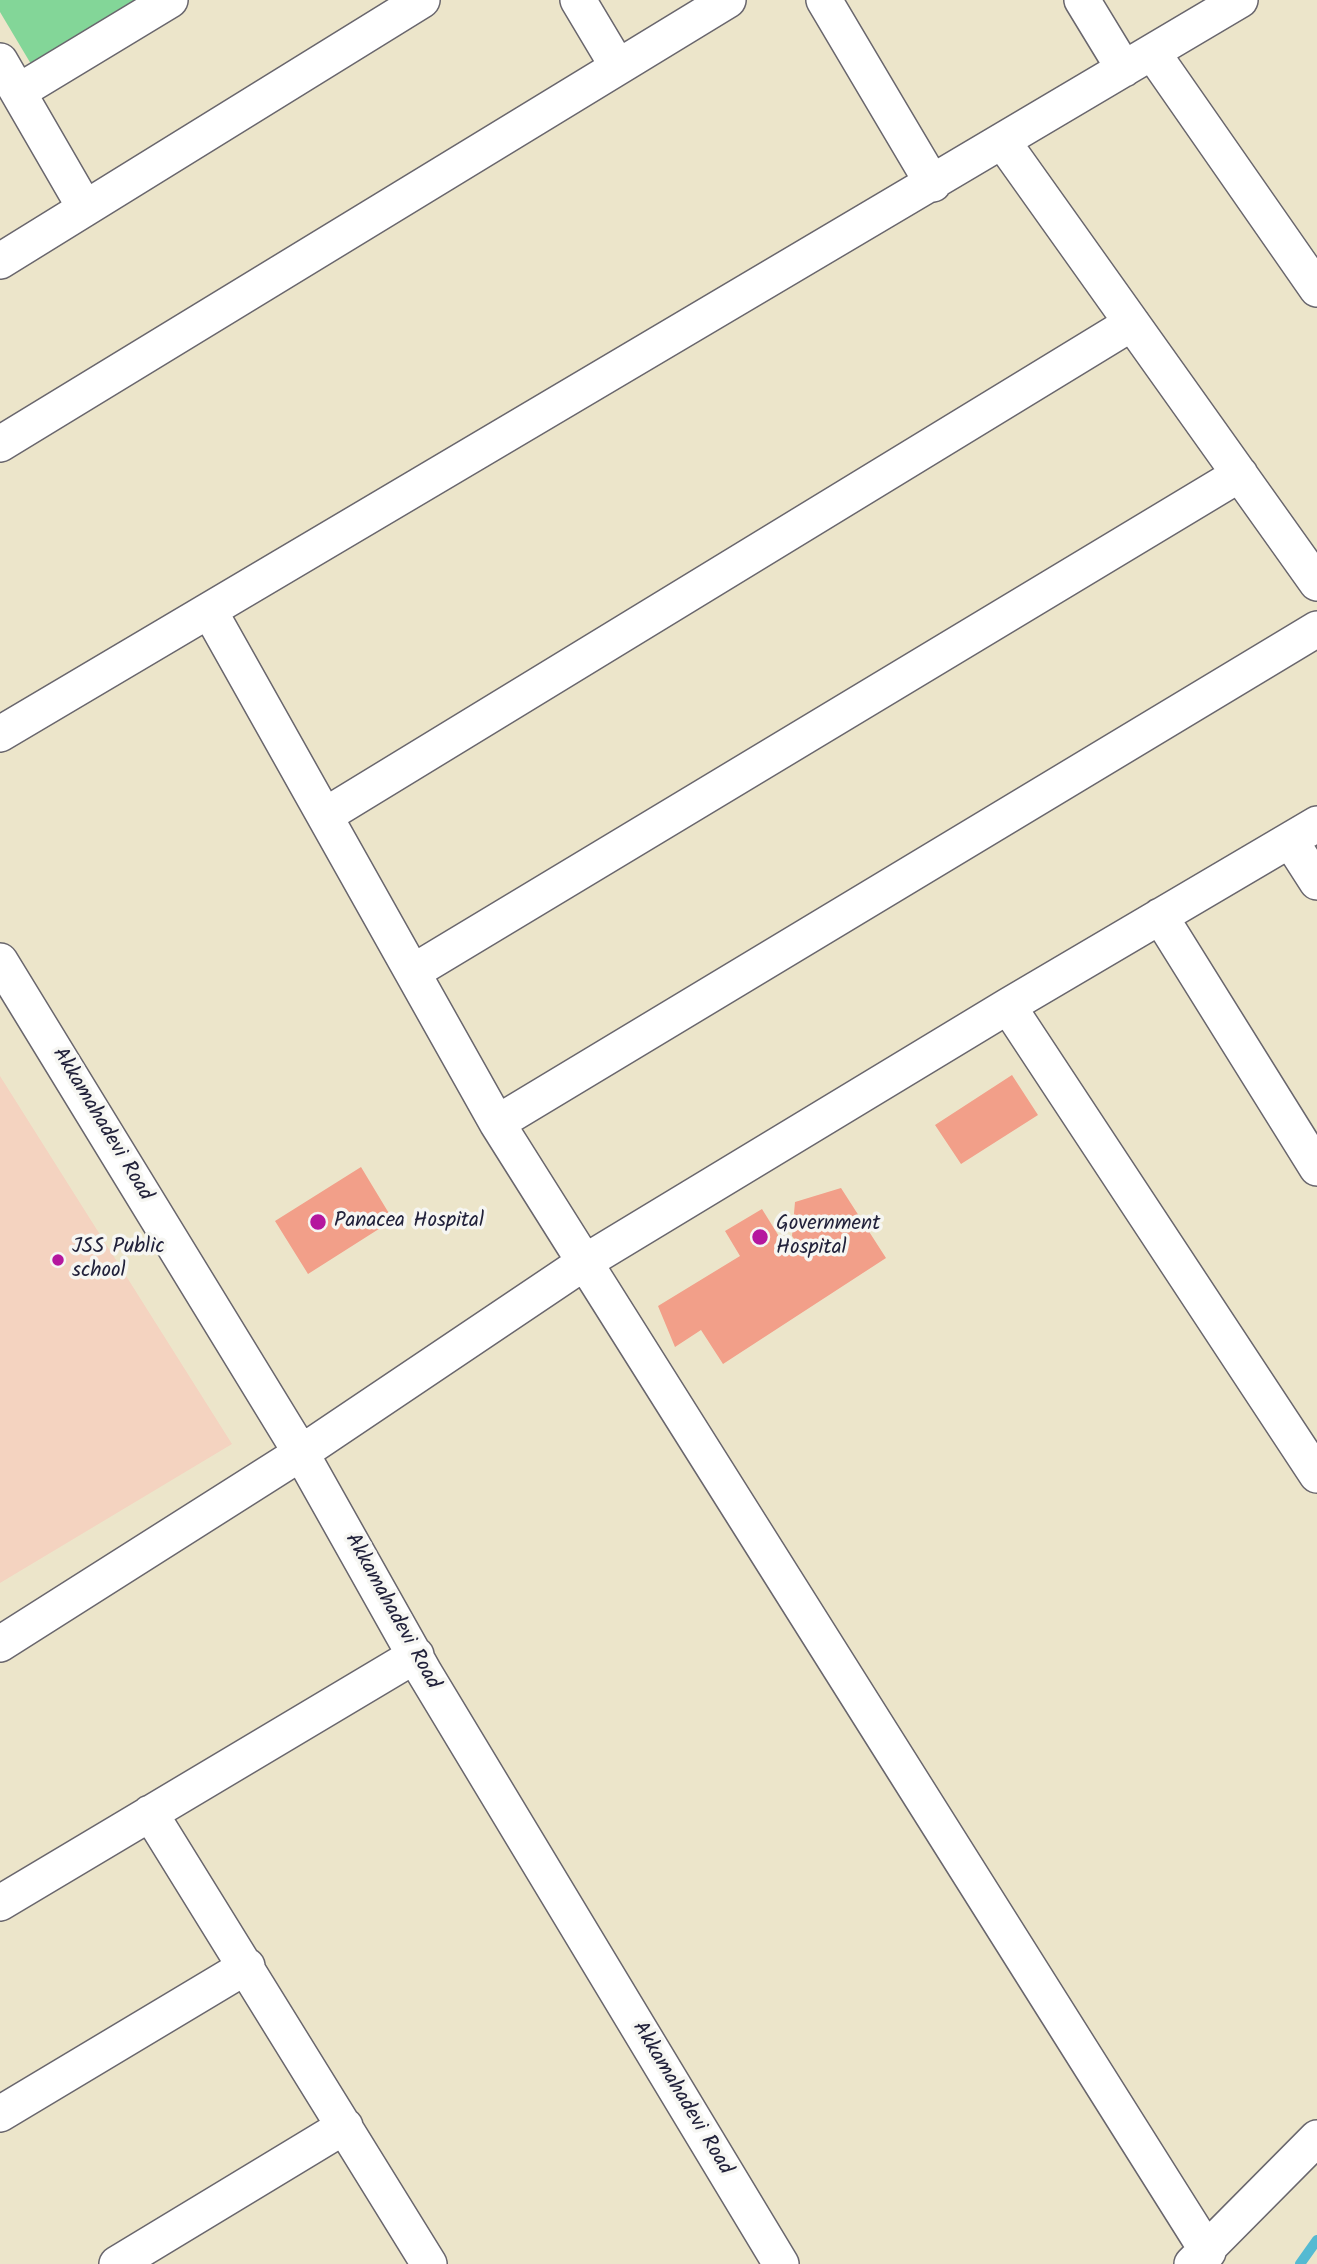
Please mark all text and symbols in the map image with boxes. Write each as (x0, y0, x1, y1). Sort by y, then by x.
street label: Akkamahadevi Road (45, 1044, 157, 1206)
place label: Panacea Hospital (334, 1209, 484, 1235)
marker: Panacea Hospital (308, 1212, 328, 1232)
place label: Government Hospital (776, 1212, 880, 1262)
marker: Government Hospital (750, 1227, 770, 1247)
place label: JSS Public school (72, 1235, 165, 1285)
marker: JSS Public school (50, 1252, 66, 1268)
street label: Akkamahadevi Road (338, 1530, 444, 1694)
street label: Akkamahadevi Road (625, 2018, 737, 2180)

